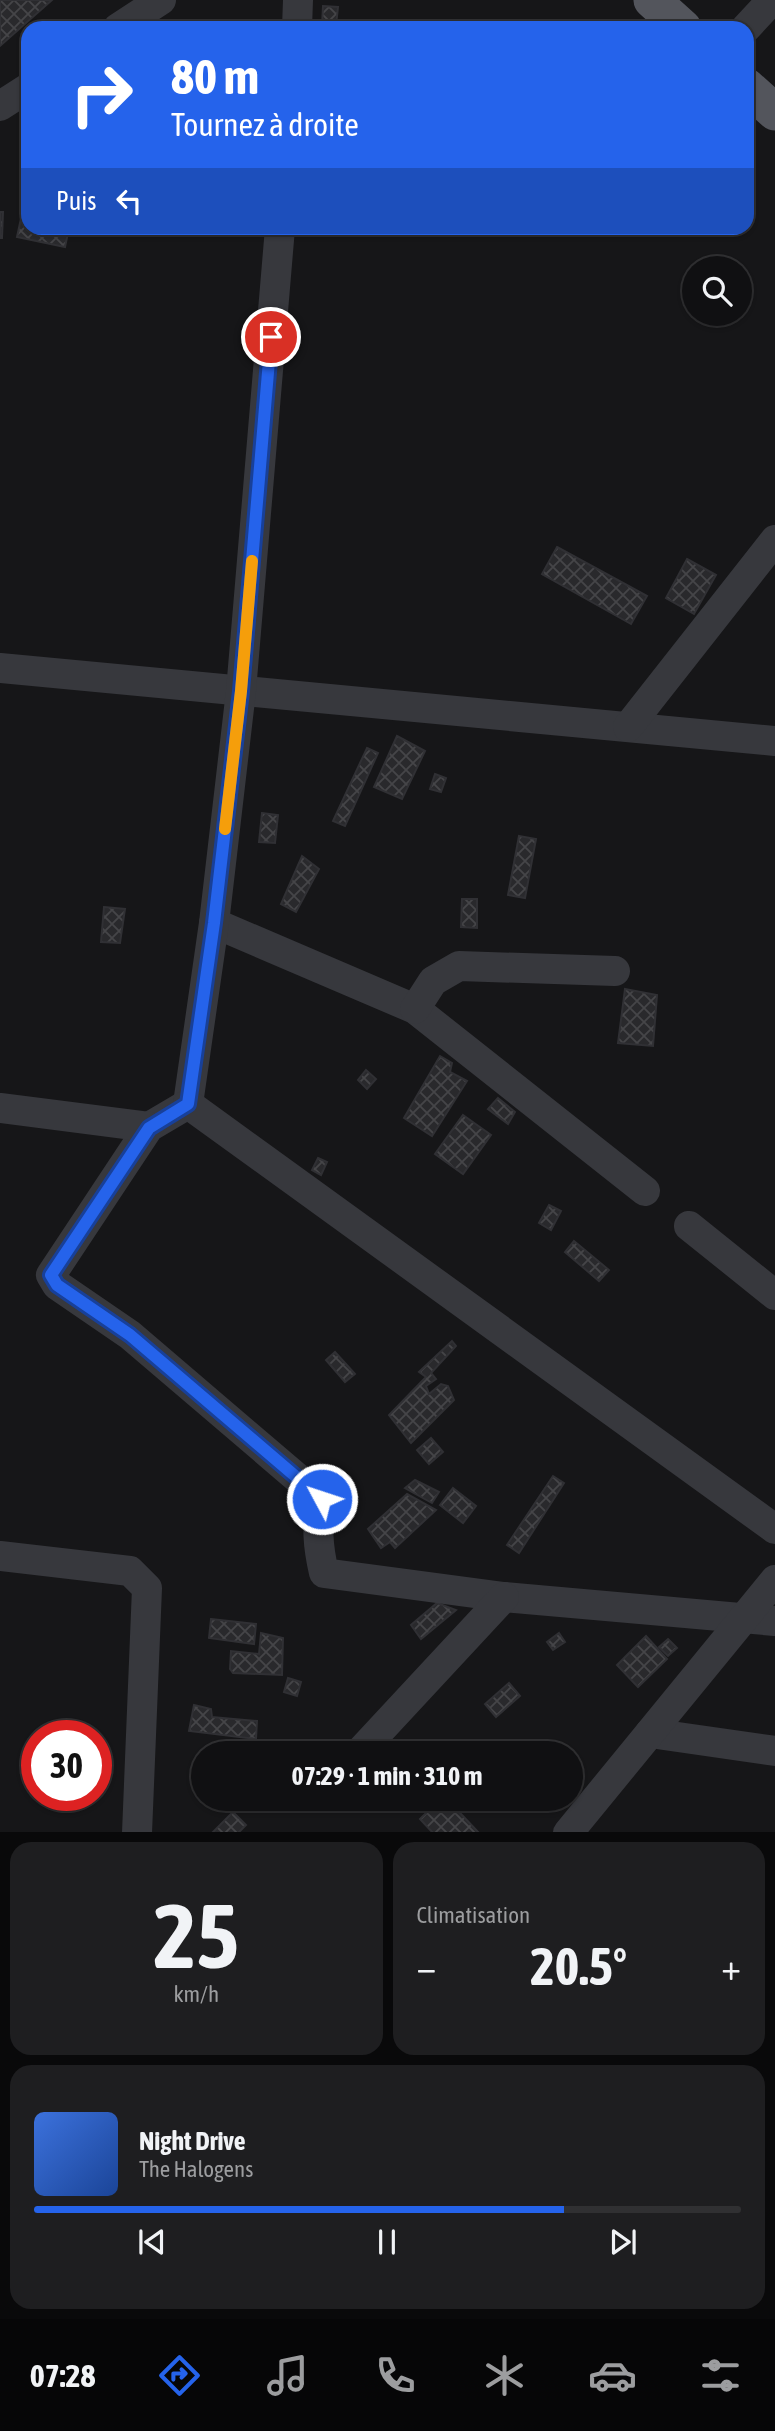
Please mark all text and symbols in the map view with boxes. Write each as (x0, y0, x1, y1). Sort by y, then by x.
text: 80 m (171, 48, 259, 104)
icon: right (56, 49, 147, 140)
text: Tournez à droite (171, 106, 359, 143)
icon: left (110, 182, 148, 220)
text: Puis (56, 186, 96, 216)
map controls (682, 256, 752, 326)
button: search (682, 256, 752, 326)
pin (241, 307, 301, 367)
icon: arrive (252, 318, 290, 356)
position arrow (285, 1462, 359, 1536)
speed limit sign: 30 (21, 1720, 112, 1811)
text: 07:29 · 1 min · 310 m (292, 1761, 482, 1791)
text: 25 (153, 1883, 239, 1987)
text: Climatisation (417, 1902, 530, 1928)
text: 20.5° (530, 1936, 627, 1996)
text: − (417, 1945, 436, 1988)
text: + (721, 1945, 741, 1988)
text: km/h (173, 1981, 219, 2007)
text: Night Drive (139, 2126, 246, 2156)
text: The Halogens (139, 2156, 253, 2182)
icon: previous (133, 2223, 171, 2261)
icon: pause (368, 2223, 406, 2261)
icon: next (604, 2223, 642, 2261)
icon: directions (155, 2351, 204, 2400)
icon: music (263, 2351, 312, 2400)
icon: phone (371, 2351, 420, 2400)
icon: climate (480, 2351, 529, 2400)
icon: car (588, 2351, 637, 2400)
icon: filters (696, 2351, 745, 2400)
text: 07:28 (30, 2357, 96, 2394)

